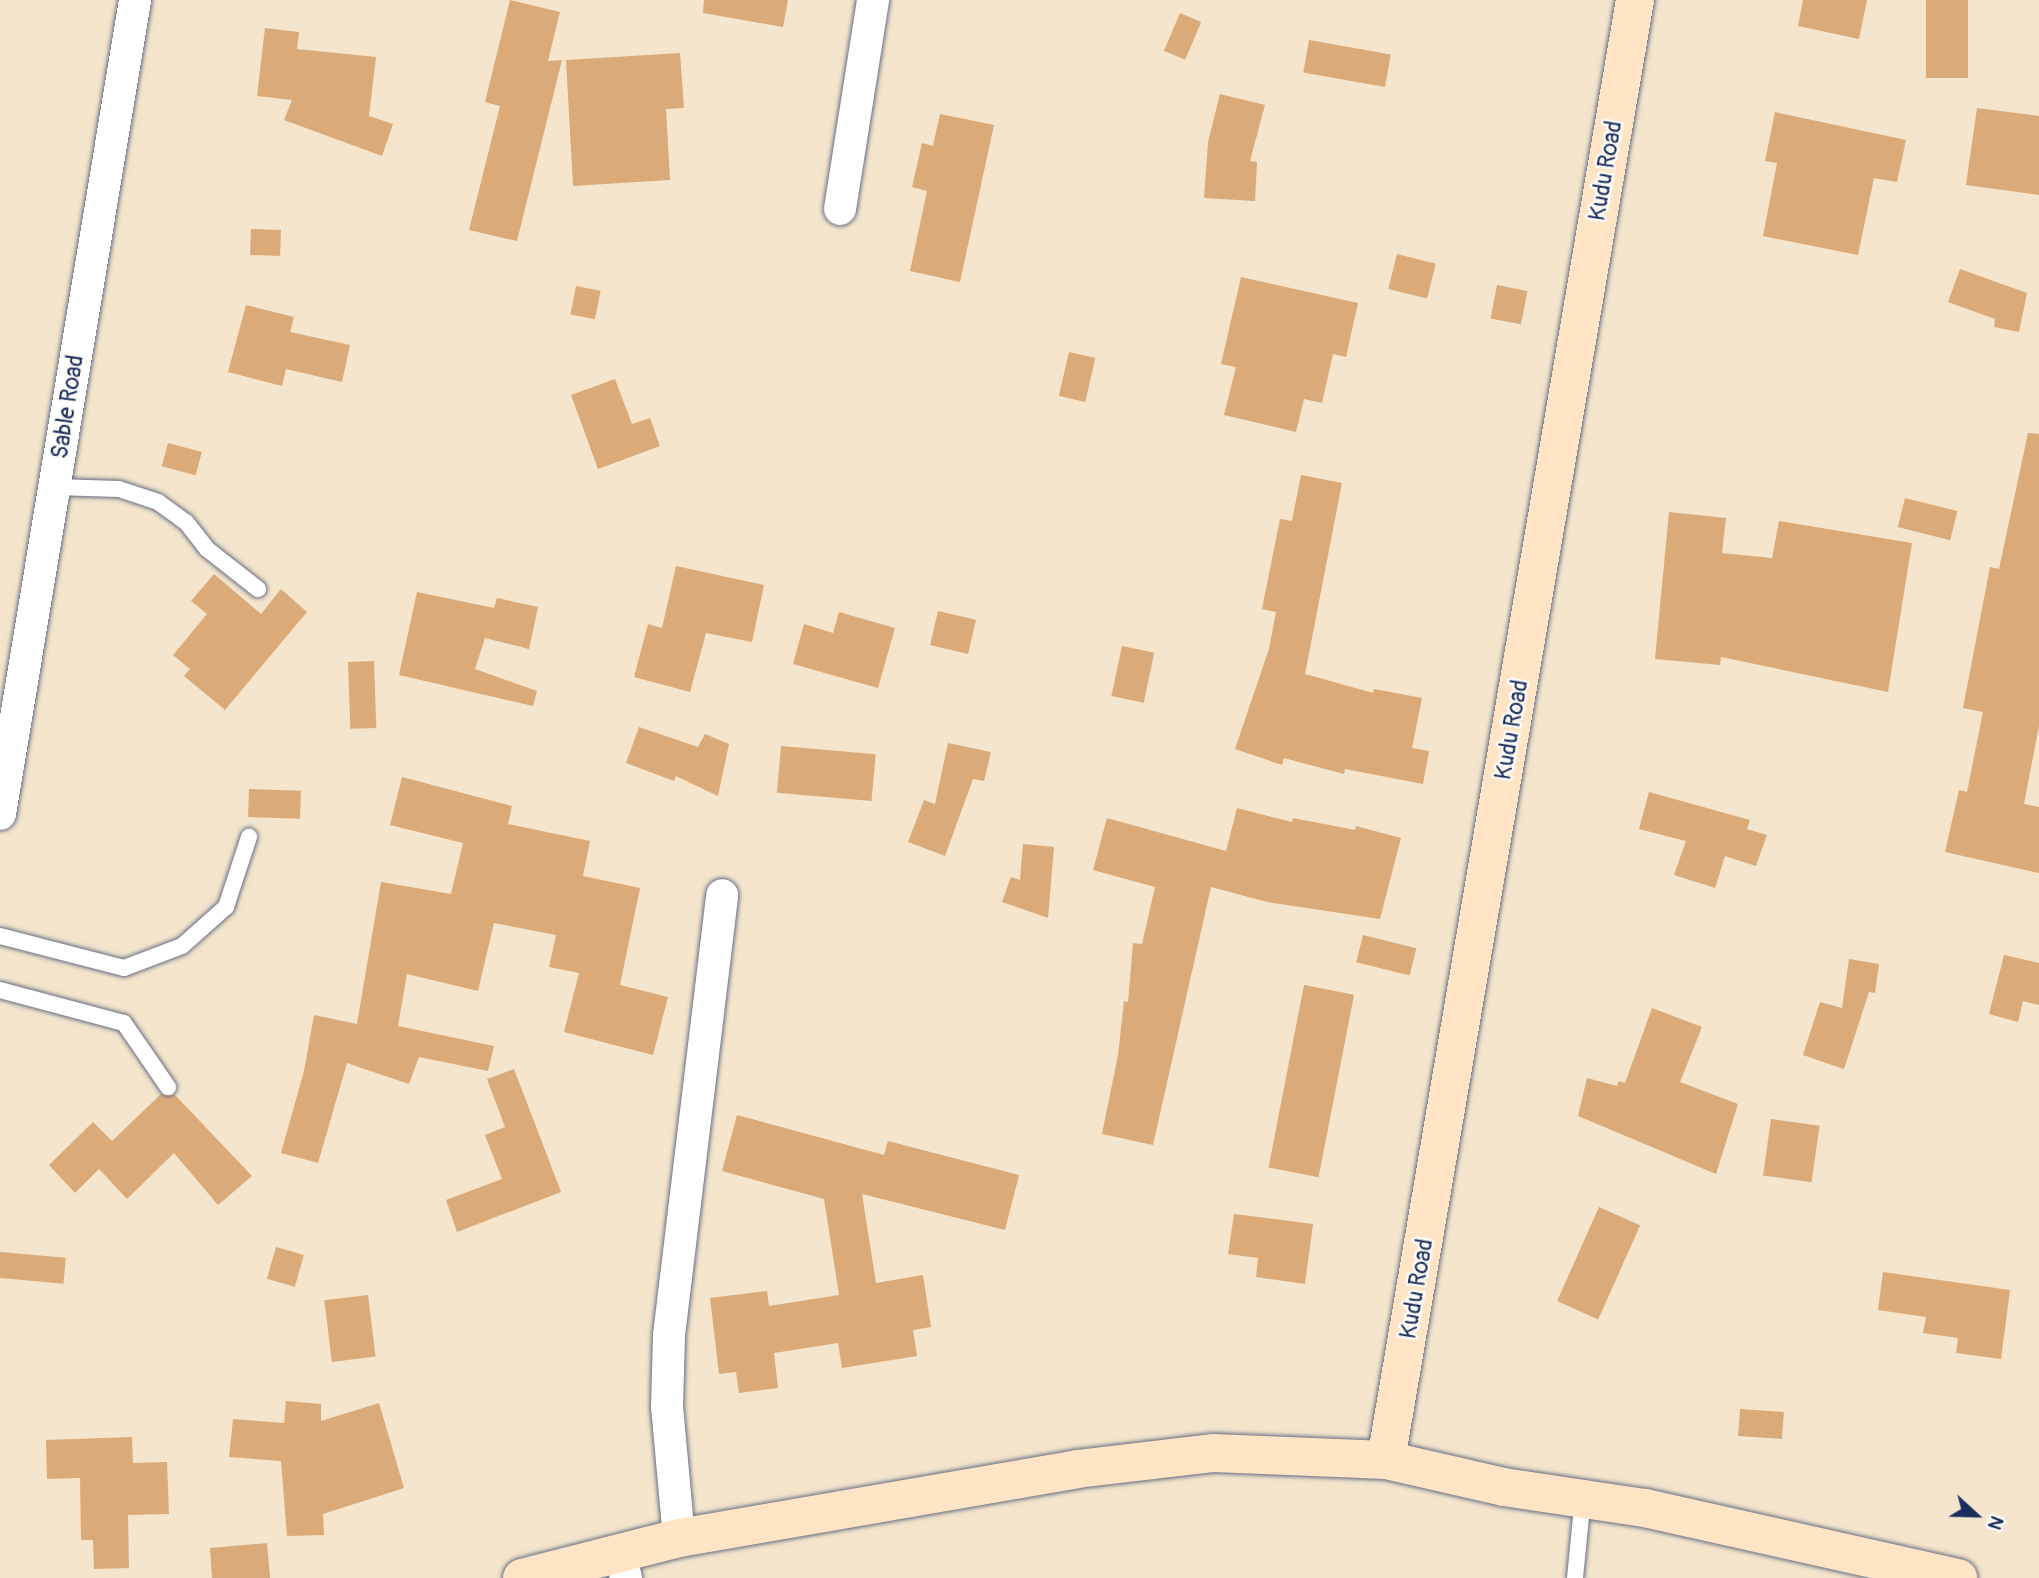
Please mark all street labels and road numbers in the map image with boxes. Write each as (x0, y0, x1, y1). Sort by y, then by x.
street label: Kudu Road (1584, 119, 1628, 223)
street label: Sable Road (46, 353, 90, 461)
street label: Kudu Road (1490, 678, 1534, 782)
street label: Kudu Road (1395, 1237, 1439, 1341)

